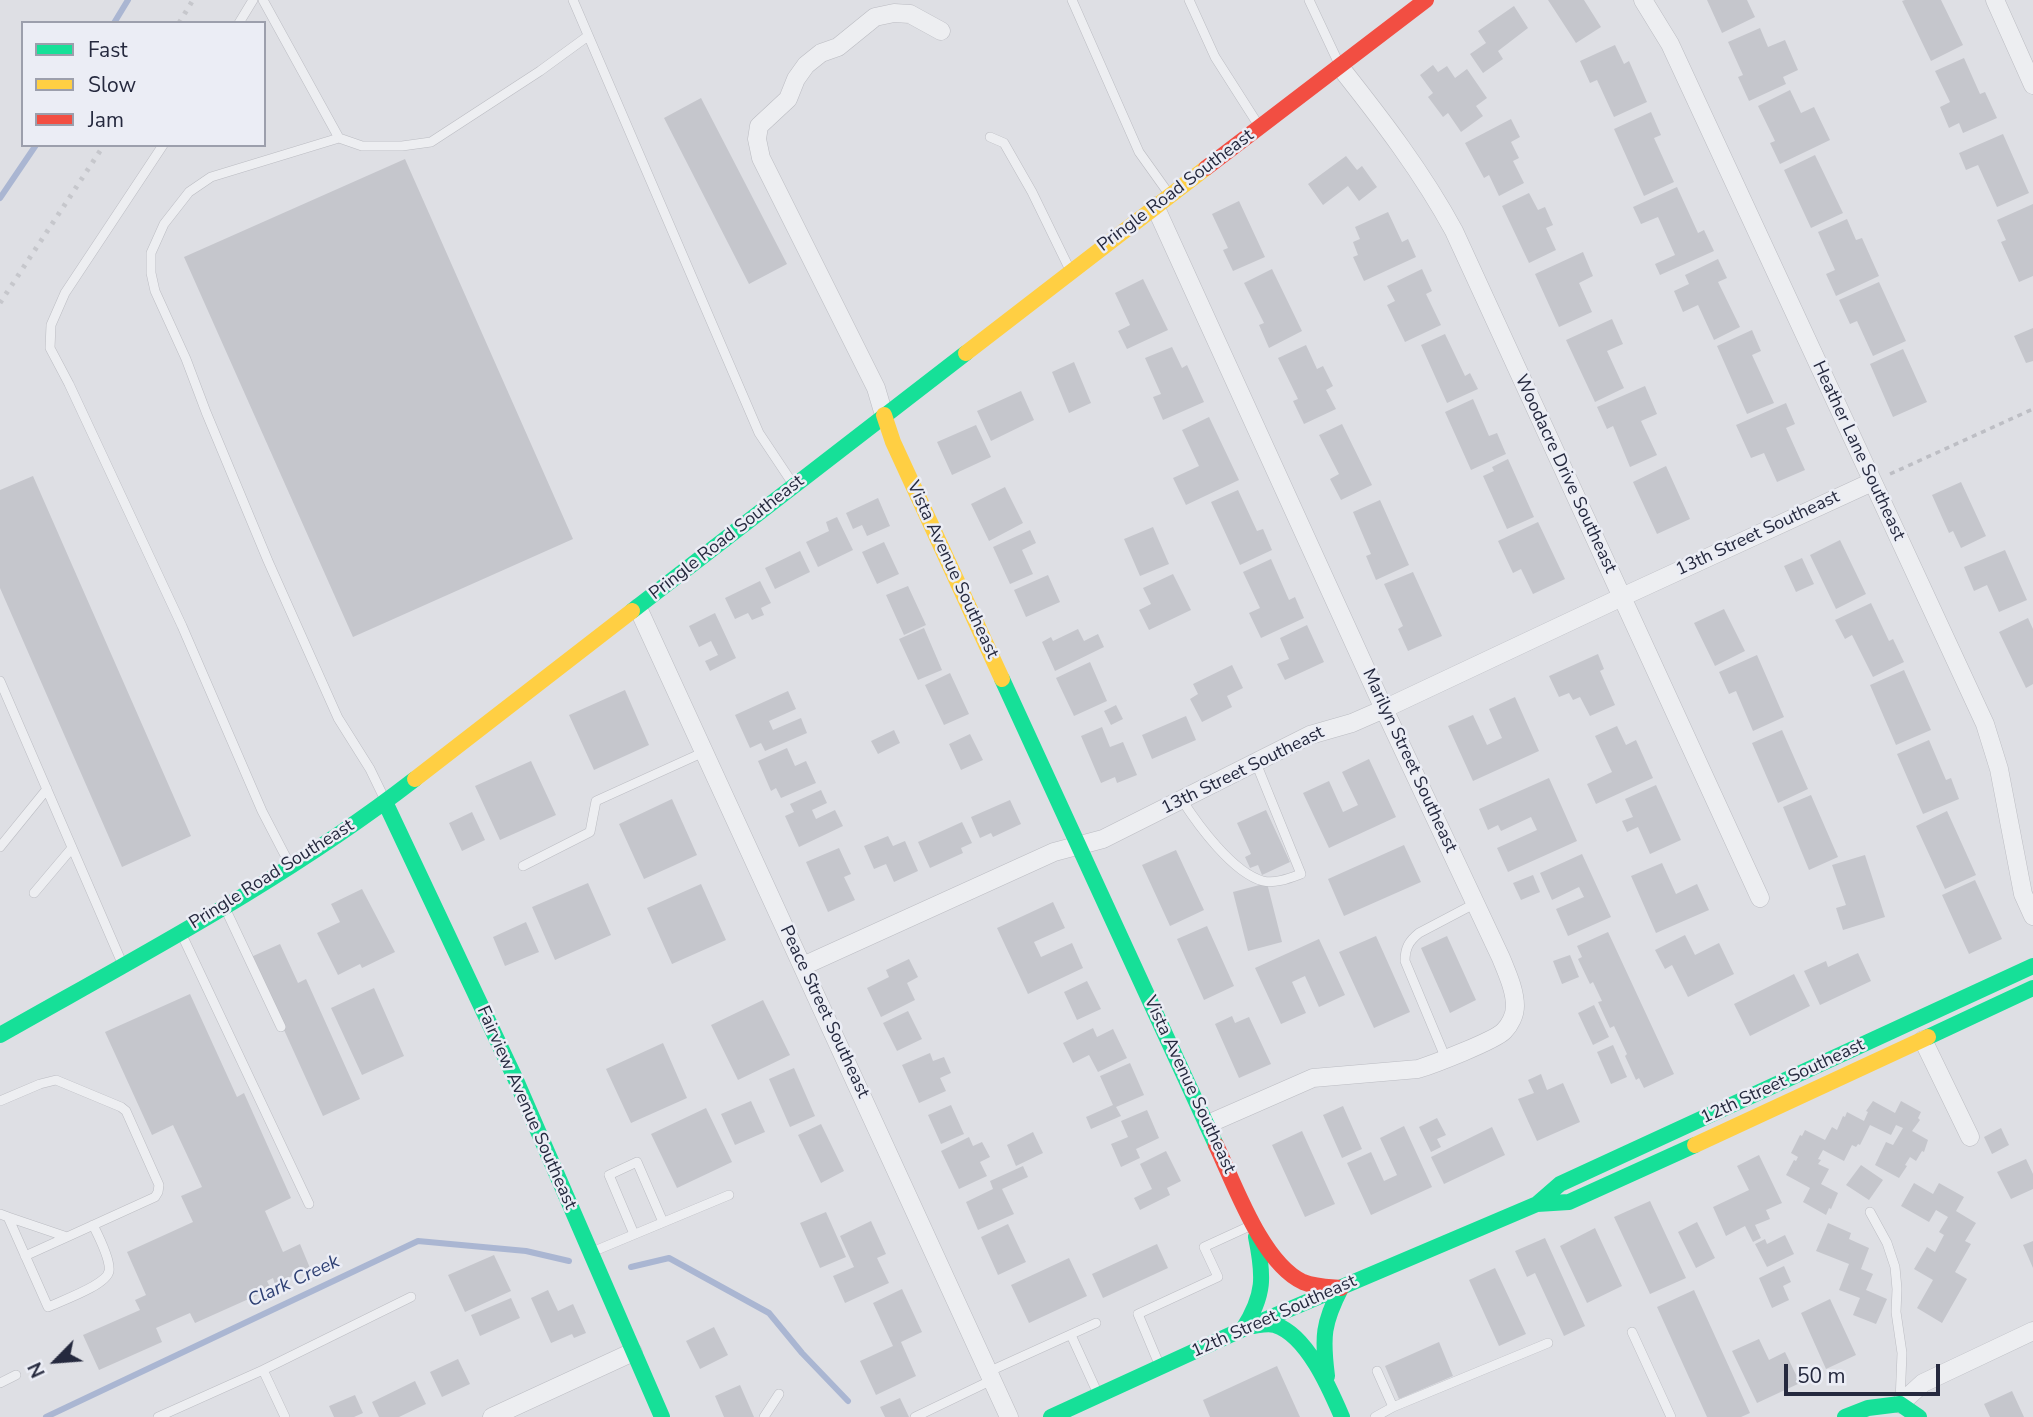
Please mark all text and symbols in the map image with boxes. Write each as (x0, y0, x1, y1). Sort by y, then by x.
legend (21, 21, 266, 147)
text: Fast (88, 36, 128, 64)
text: Slow (88, 71, 136, 99)
text: Jam (88, 106, 124, 134)
street label: Pringle Road Southeast (1094, 125, 1258, 257)
street label: Heather Lane Southeast (1807, 358, 1909, 544)
street label: Woodacre Drive Southeast (1509, 371, 1621, 577)
street label: Pringle Road Southeast (645, 471, 809, 605)
street label: Vista Avenue Southeast (901, 478, 1003, 662)
street label: 13th Street Southeast (1673, 487, 1843, 581)
street label: Marilyn Street Southeast (1357, 666, 1461, 856)
street label: 13th Street Southeast (1158, 722, 1328, 820)
street label: Pringle Road Southeast (186, 815, 358, 935)
street label: Peace Street Southeast (775, 922, 873, 1102)
street label: Vista Avenue Southeast (1138, 993, 1240, 1177)
street label: Fairview Avenue Southeast (471, 1003, 581, 1213)
street label: 12th Street Southeast (1698, 1035, 1868, 1129)
water label: Clark Creek (244, 1251, 344, 1313)
street label: 12th Street Southeast (1188, 1271, 1360, 1363)
north arrow (21, 1326, 91, 1396)
scale bar (1788, 1350, 1944, 1394)
text: N (22, 1358, 52, 1382)
text: 50 m (1797, 1362, 1846, 1390)

